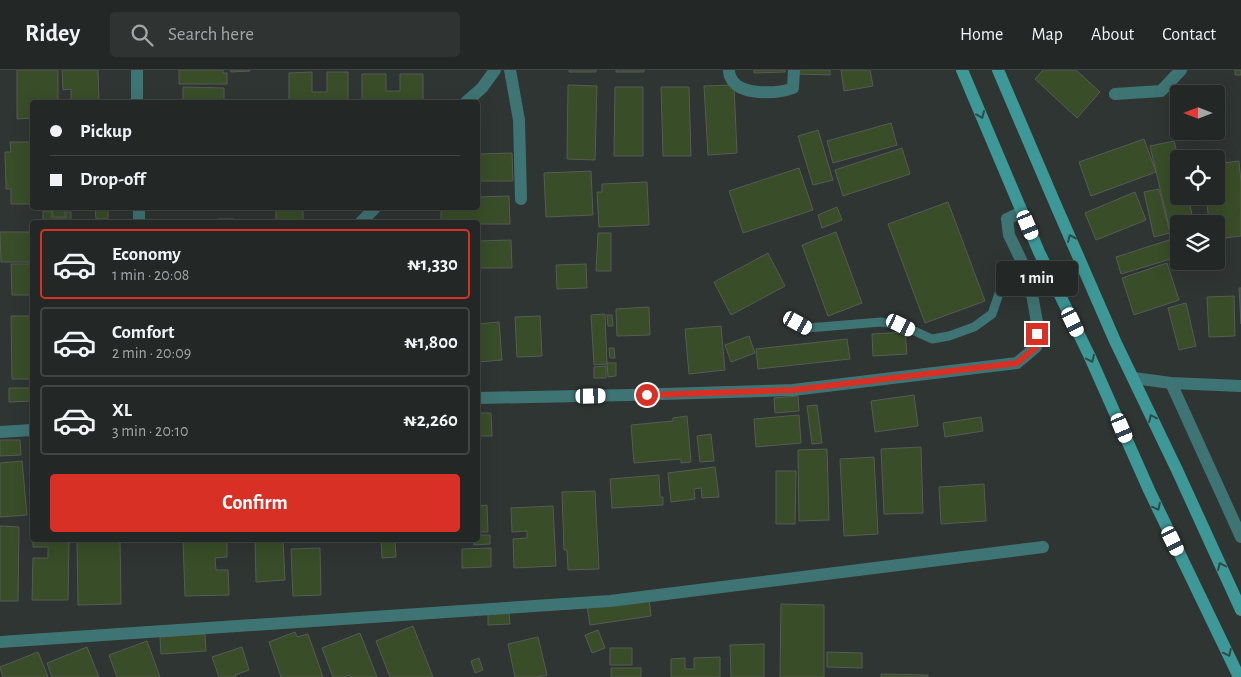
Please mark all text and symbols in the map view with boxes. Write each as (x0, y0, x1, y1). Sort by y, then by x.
search box (110, 12, 460, 57)
icon: search (128, 21, 156, 49)
text: Ridey (25, 22, 80, 46)
text: Search here (168, 25, 254, 44)
text: Home (960, 26, 1003, 44)
text: Map (1031, 26, 1063, 44)
text: About (1091, 26, 1134, 44)
text: Contact (1162, 26, 1216, 44)
north arrow (1170, 85, 1225, 140)
map controls (1170, 85, 1225, 270)
one-way arrow (974, 110, 985, 119)
text: Pickup (80, 122, 132, 141)
button: locate (1170, 150, 1225, 205)
text: Drop-off (80, 170, 145, 189)
car (1015, 208, 1040, 242)
button: layers (1170, 215, 1225, 270)
one-way arrow (1066, 234, 1077, 243)
icon: car (52, 242, 97, 287)
text: Economy (112, 245, 181, 264)
text: ₦1,330 (407, 255, 458, 274)
callout: 1 min (996, 262, 1078, 296)
text: 1 min · 20:08 (112, 267, 189, 283)
text: 1 min (1020, 270, 1054, 286)
car (1059, 305, 1086, 339)
car (781, 309, 814, 337)
car (884, 312, 917, 338)
icon: car (52, 320, 97, 365)
text: Comfort (112, 323, 174, 342)
route end (1026, 323, 1048, 345)
text: ₦1,800 (404, 333, 458, 352)
text: 2 min · 20:09 (112, 345, 191, 361)
one-way arrow (1084, 354, 1095, 363)
route start (636, 384, 658, 406)
car (575, 388, 606, 404)
icon: car (52, 398, 97, 443)
text: XL (112, 401, 132, 420)
text: ₦2,260 (403, 411, 458, 430)
car (1109, 411, 1134, 445)
one-way arrow (1148, 414, 1159, 423)
text: 3 min · 20:10 (112, 423, 188, 439)
button: Confirm (50, 474, 460, 532)
one-way arrow (1151, 502, 1161, 511)
car (1159, 524, 1186, 558)
one-way arrow (1217, 562, 1227, 571)
one-way arrow (1222, 648, 1232, 657)

